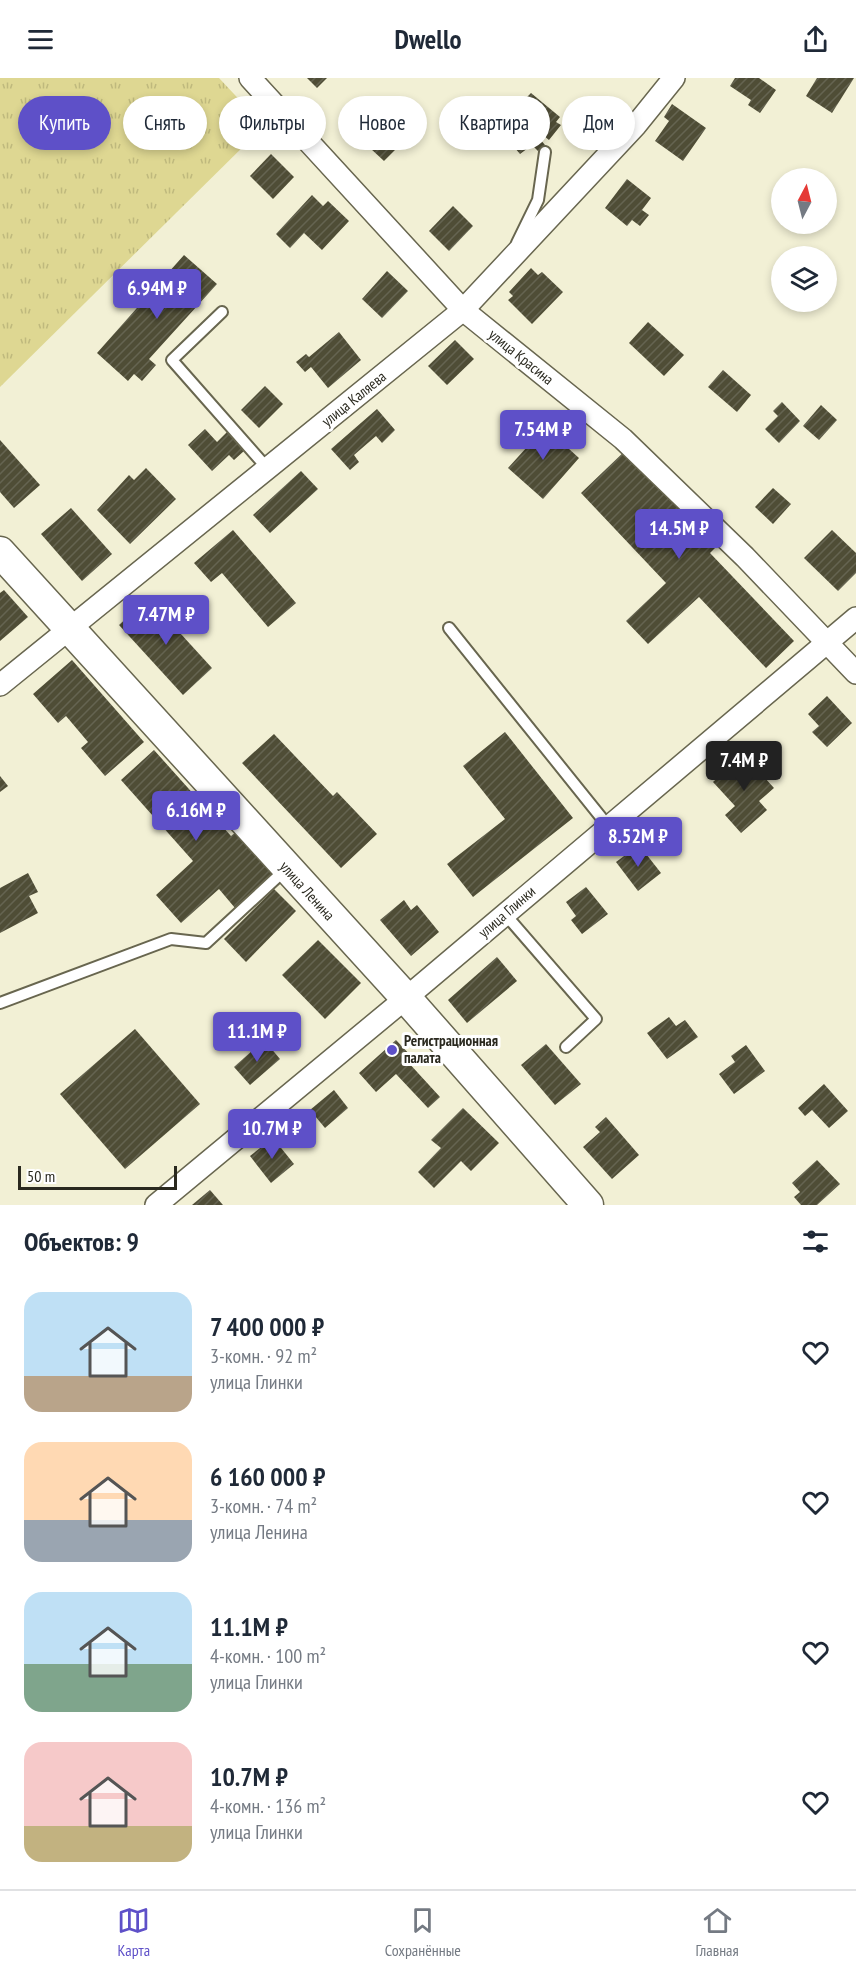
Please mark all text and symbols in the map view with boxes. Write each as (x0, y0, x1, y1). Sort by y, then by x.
text: Dwello (394, 22, 462, 56)
icon: menu (24, 23, 57, 56)
icon: share (799, 23, 832, 56)
chip: Купить (18, 96, 111, 150)
chip: Снять (123, 96, 207, 150)
chip: Фильтры (219, 96, 326, 150)
chip: Новое (338, 96, 427, 150)
chip: Квартира (439, 96, 550, 150)
chip: Дом (562, 96, 635, 150)
north arrow (771, 168, 837, 234)
map controls (771, 168, 837, 312)
button: layers (771, 246, 837, 312)
pin: 6.94M ₽ (102, 269, 212, 320)
text: 6.94M ₽ (127, 275, 187, 301)
street label: улица Красина (485, 325, 558, 389)
street label: улица Каляева (318, 367, 390, 430)
pin: 7.54M ₽ (488, 410, 598, 461)
text: 7.54M ₽ (514, 416, 572, 442)
pin: 14.5M ₽ (624, 509, 734, 560)
text: 14.5M ₽ (649, 515, 709, 541)
pin: 7.47M ₽ (111, 595, 221, 646)
text: 7.47M ₽ (137, 601, 195, 627)
pin: 7.4M ₽ (695, 741, 793, 792)
text: 7.4M ₽ (720, 747, 768, 773)
pin: 6.16M ₽ (141, 791, 251, 842)
text: 6.16M ₽ (166, 797, 226, 823)
pin: 8.52M ₽ (583, 817, 693, 868)
text: 8.52M ₽ (608, 823, 668, 849)
street label: улица Ленина (276, 857, 339, 924)
street label: улица Глинки (474, 882, 539, 942)
pin: 11.1M ₽ (202, 1012, 312, 1063)
text: 11.1M ₽ (227, 1018, 287, 1044)
place label: Регистрационная палата (404, 1031, 498, 1067)
marker: Регистрационная палата (385, 1043, 399, 1057)
pin: 10.7M ₽ (217, 1109, 327, 1160)
text: 10.7M ₽ (242, 1115, 302, 1141)
scale bar (18, 1163, 177, 1190)
text: 50 m (27, 1166, 55, 1186)
text: Объектов: 9 (24, 1225, 139, 1258)
icon: filters (799, 1225, 832, 1258)
text: 7 400 000 ₽ (210, 1310, 324, 1343)
icon: home (72, 1316, 144, 1388)
icon: heart (799, 1336, 832, 1369)
text: 3-комн. · 92 m² (210, 1343, 317, 1369)
text: улица Глинки (210, 1369, 303, 1395)
text: 6 160 000 ₽ (210, 1460, 325, 1493)
icon: home (72, 1466, 144, 1538)
icon: heart (799, 1486, 832, 1519)
text: 3-комн. · 74 m² (210, 1493, 317, 1519)
text: улица Ленина (210, 1519, 308, 1545)
text: 11.1M ₽ (210, 1610, 288, 1643)
icon: home (72, 1616, 144, 1688)
icon: heart (799, 1636, 832, 1669)
text: 4-комн. · 100 m² (210, 1643, 326, 1669)
text: улица Глинки (210, 1669, 303, 1695)
text: 10.7M ₽ (210, 1760, 288, 1793)
icon: home (72, 1766, 144, 1838)
icon: heart (799, 1786, 832, 1819)
text: 4-комн. · 136 m² (210, 1793, 326, 1819)
text: улица Глинки (210, 1819, 303, 1845)
tab: Карта (117, 1904, 150, 1960)
tab: Сохранённые (385, 1904, 461, 1960)
tab: Главная (695, 1904, 739, 1960)

